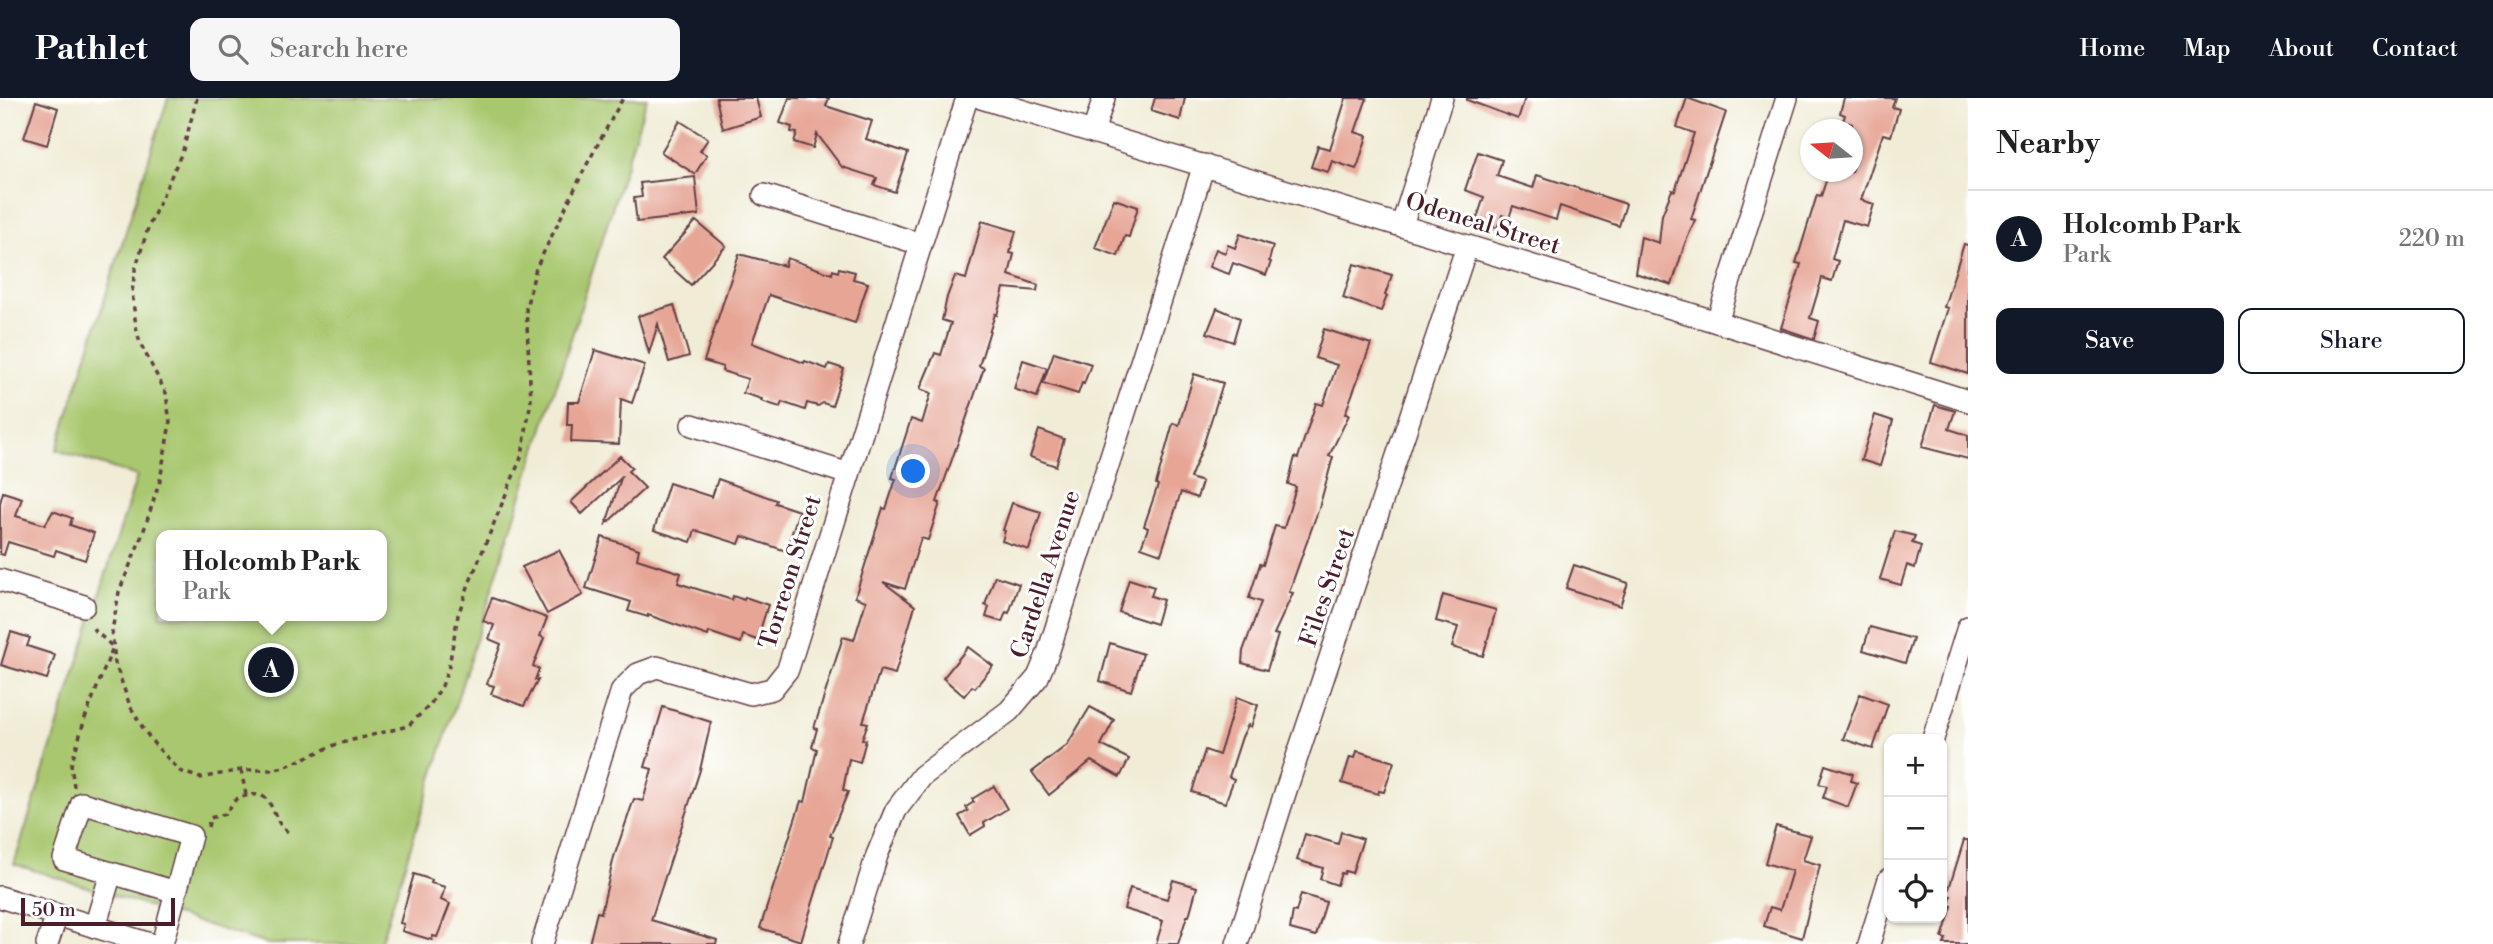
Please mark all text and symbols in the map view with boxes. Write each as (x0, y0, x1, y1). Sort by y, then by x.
search box (190, 18, 680, 81)
text: Pathlet (35, 29, 148, 70)
icon: search (214, 30, 252, 68)
text: Search here (270, 33, 408, 65)
text: Home (2080, 34, 2145, 64)
text: Map (2183, 34, 2231, 64)
text: About (2269, 34, 2334, 64)
text: Contact (2372, 34, 2458, 64)
north arrow (1800, 119, 1863, 182)
text: Nearby (1996, 125, 2100, 163)
street label: Odeneal Street (1402, 186, 1564, 262)
text: Holcomb Park (2063, 209, 2241, 241)
text: A (2011, 225, 2027, 253)
text: 220 m (2399, 225, 2465, 253)
text: Park (2063, 241, 2111, 269)
button: Save (1996, 308, 2224, 374)
button: Share (2238, 308, 2465, 374)
your location (896, 454, 930, 488)
street label: Cardella Avenue (1005, 486, 1087, 662)
street label: Torreon Street (753, 491, 829, 653)
street label: Files Street (1294, 524, 1362, 650)
popup (156, 530, 387, 621)
text: Holcomb Park (182, 546, 361, 578)
text: Park (182, 578, 230, 606)
pin: A (248, 644, 294, 696)
map controls (1884, 734, 1947, 923)
button: + (1884, 734, 1947, 797)
button: − (1884, 797, 1947, 860)
button: locate (1884, 860, 1947, 923)
scale bar (21, 895, 175, 927)
text: 50 m (32, 898, 76, 922)

